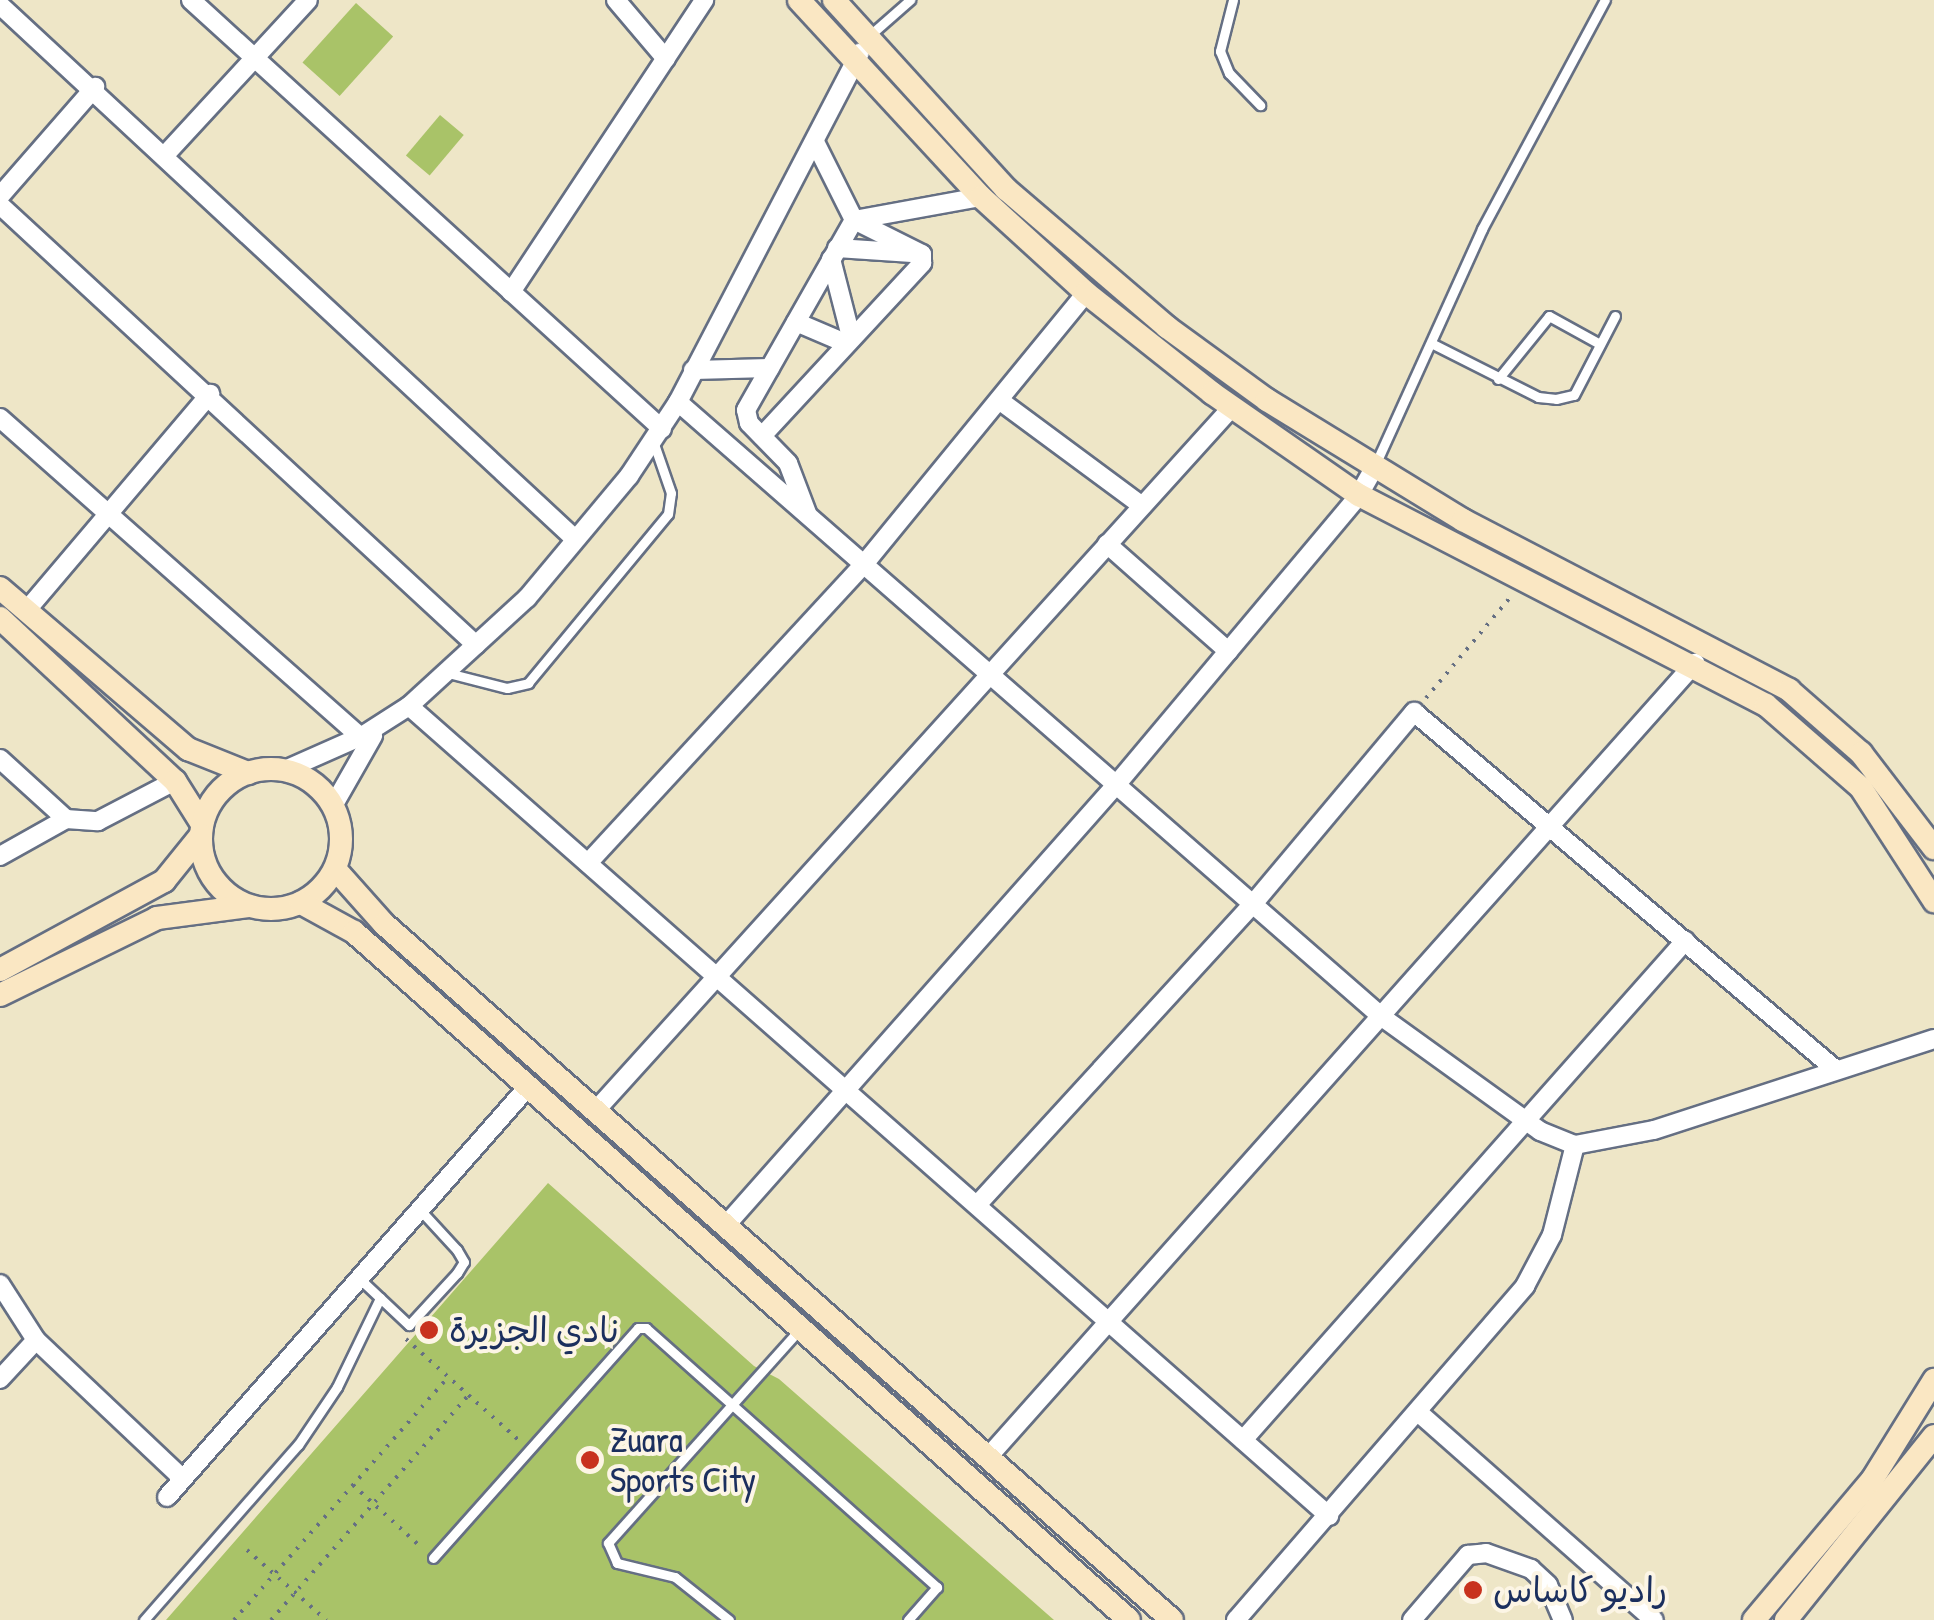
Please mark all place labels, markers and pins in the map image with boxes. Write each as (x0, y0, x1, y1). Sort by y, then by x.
place label: نادي الجزيرة (449, 1309, 619, 1351)
marker: نادي الجزيرة (418, 1319, 440, 1341)
place label: Zuara Sports City (610, 1419, 756, 1501)
marker: Zuara Sports City (579, 1449, 601, 1471)
place label: راديو كاساس (1493, 1569, 1667, 1611)
marker: راديو كاساس (1462, 1579, 1484, 1601)

